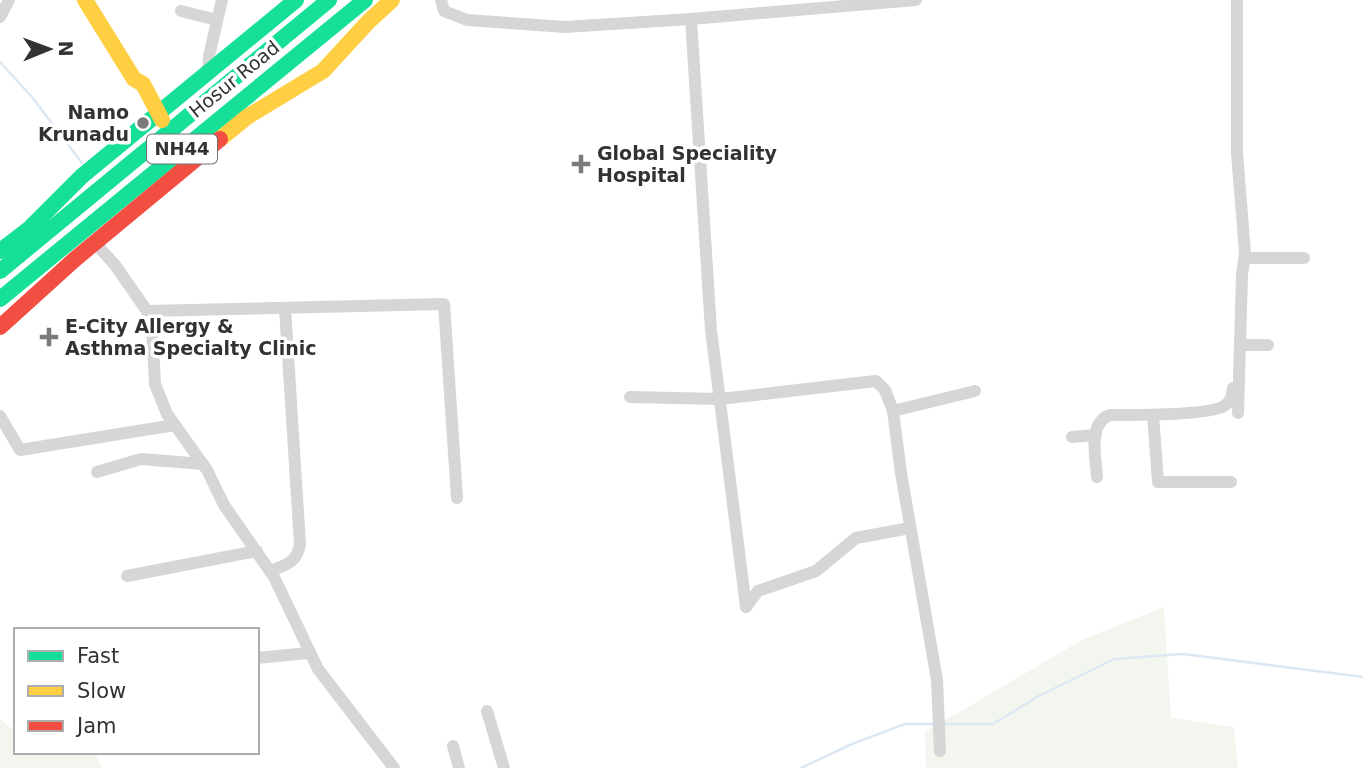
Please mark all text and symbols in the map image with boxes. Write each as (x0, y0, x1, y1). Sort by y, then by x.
north arrow (14, 14, 84, 84)
street label: Hosur Road (185, 36, 283, 122)
text: N (55, 41, 77, 57)
place label: Namo Krunadu (38, 101, 129, 145)
marker: Namo Krunadu (135, 115, 151, 131)
road number: NH44 (147, 134, 217, 164)
place label: Global Speciality Hospital (597, 142, 778, 186)
marker: Global Speciality Hospital (571, 154, 591, 174)
place label: E-City Allergy & Asthma Specialty Clinic (65, 315, 317, 359)
marker: E-City Allergy & Asthma Specialty Clinic (39, 327, 59, 347)
legend (14, 628, 259, 754)
text: Fast (77, 644, 119, 668)
text: Slow (77, 679, 126, 703)
text: Jam (75, 714, 117, 738)

